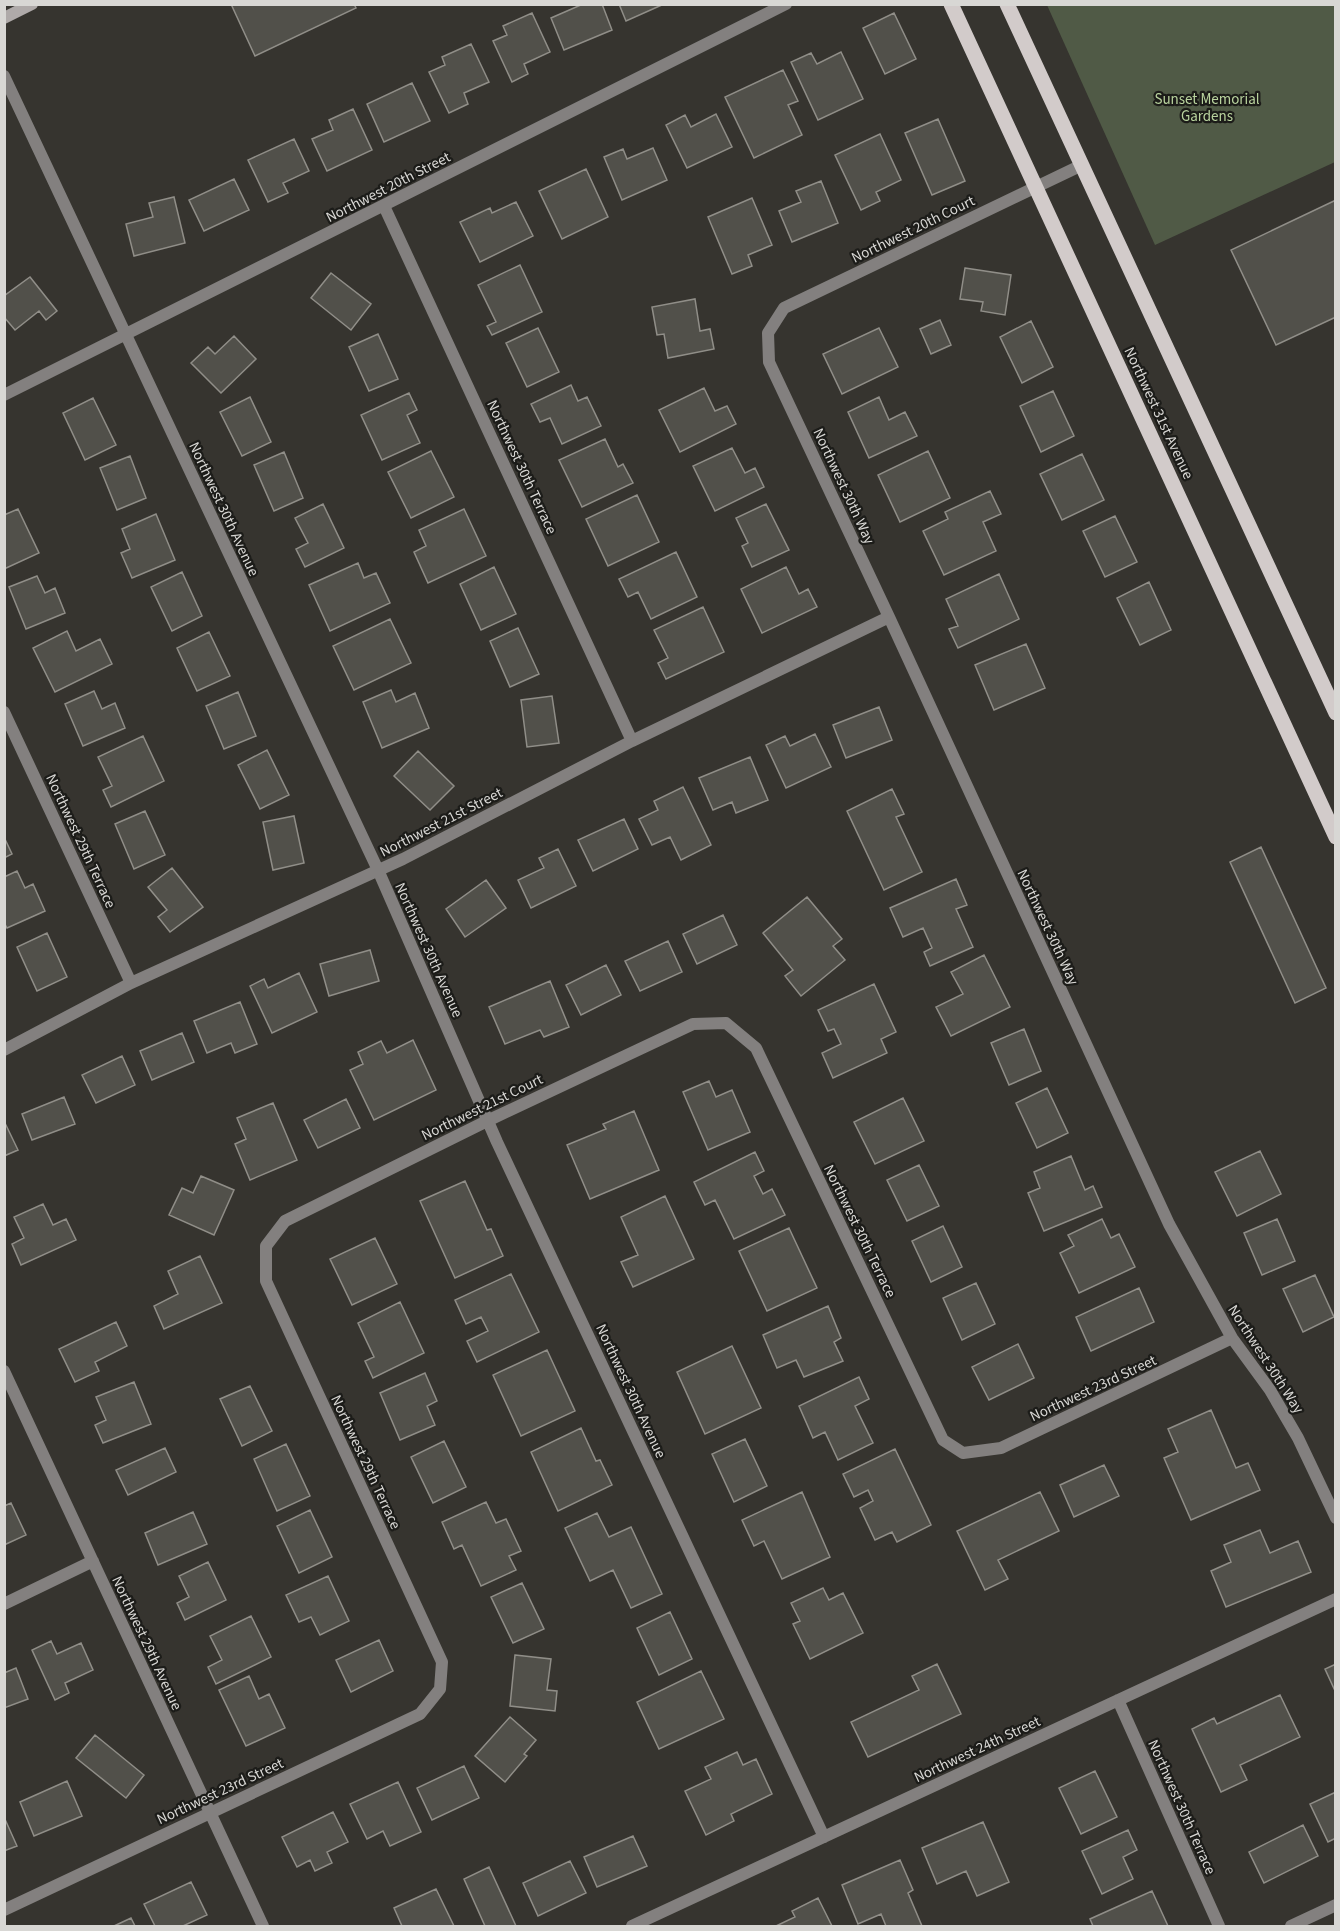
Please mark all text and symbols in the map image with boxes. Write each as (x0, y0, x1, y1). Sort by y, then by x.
park label: Sunset Memorial Gardens (1154, 89, 1260, 127)
street label: Northwest 20th Street (322, 147, 454, 228)
street label: Northwest 20th Court (848, 190, 978, 268)
street label: Northwest 31st Avenue (1119, 344, 1198, 483)
street label: Northwest 30th Terrace (481, 397, 562, 538)
street label: Northwest 30th Way (807, 425, 880, 548)
street label: Northwest 30th Avenue (183, 439, 264, 580)
street label: Northwest 29th Terrace (40, 771, 121, 912)
street label: Northwest 21st Street (376, 782, 506, 862)
street label: Northwest 30th Way (1011, 866, 1084, 989)
street label: Northwest 30th Avenue (389, 879, 468, 1021)
street label: Northwest 21st Court (418, 1069, 546, 1146)
street label: Northwest 30th Terrace (818, 1161, 901, 1301)
street label: Northwest 30th Way (1223, 1301, 1309, 1418)
street label: Northwest 30th Avenue (590, 1321, 671, 1462)
street label: Northwest 23rd Street (1027, 1350, 1160, 1427)
street label: Northwest 29th Terrace (325, 1392, 406, 1533)
street label: Northwest 29th Avenue (106, 1573, 187, 1714)
street label: Northwest 24th Street (911, 1711, 1044, 1788)
street label: Northwest 30th Terrace (1142, 1736, 1221, 1878)
street label: Northwest 23rd Street (154, 1753, 287, 1830)

